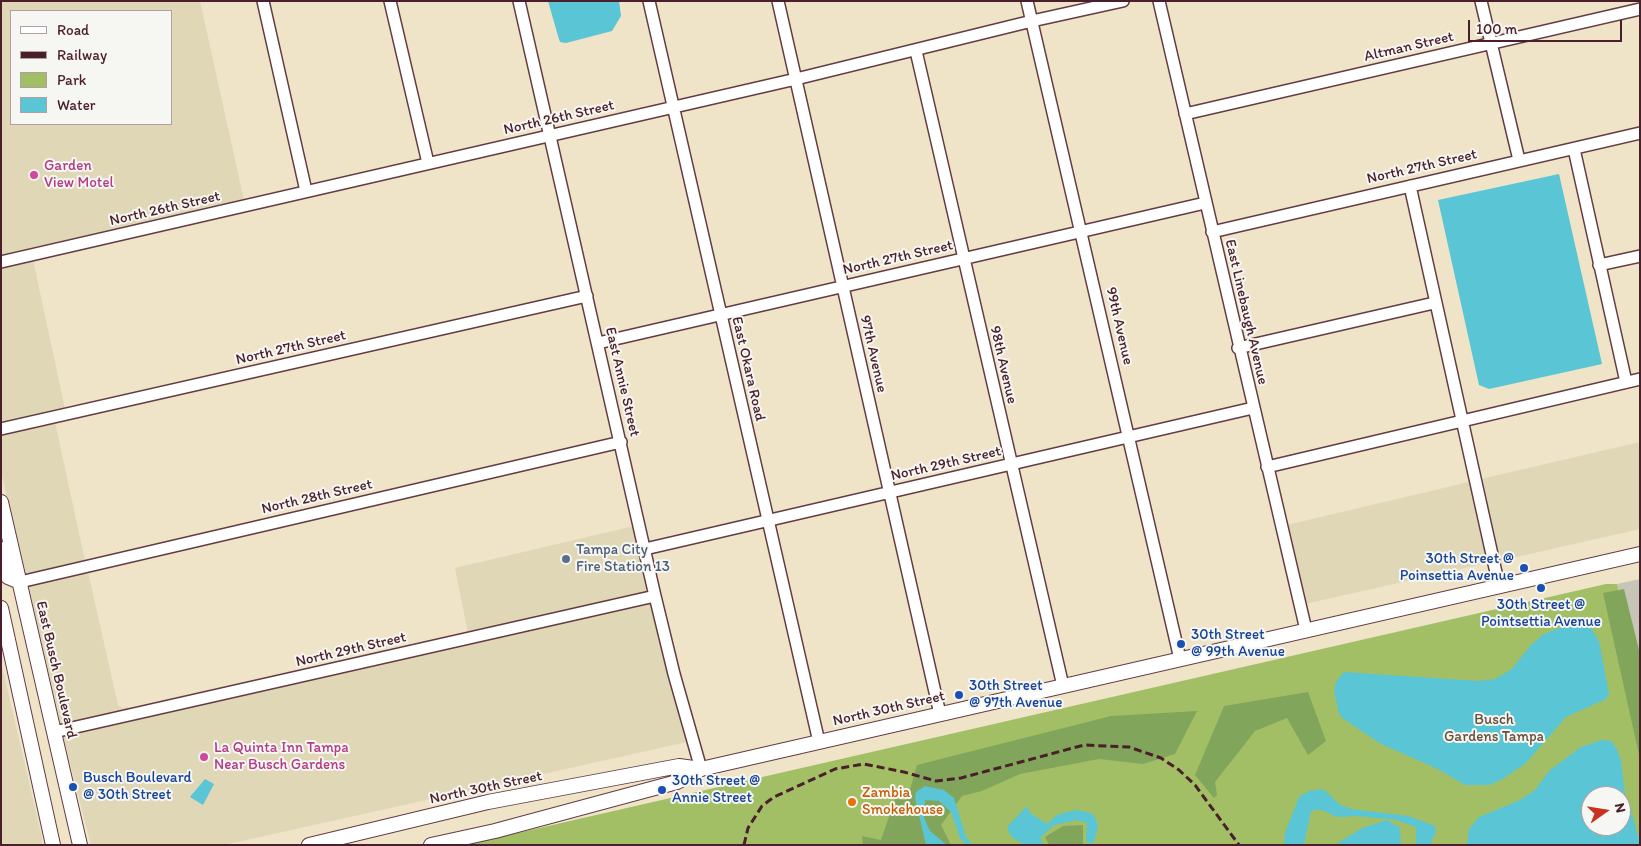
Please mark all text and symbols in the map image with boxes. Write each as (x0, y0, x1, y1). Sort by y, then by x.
legend (10, 10, 172, 125)
scale bar (1471, 10, 1625, 42)
text: 100 m (1476, 20, 1517, 38)
text: Road (57, 21, 89, 39)
street label: Altman Street (1362, 28, 1456, 66)
text: Railway (57, 46, 107, 64)
text: Park (57, 71, 87, 89)
text: Water (57, 96, 95, 114)
street label: North 26th Street (502, 97, 616, 139)
street label: North 27th Street (1365, 146, 1479, 188)
place label: Garden View Motel (44, 157, 114, 192)
marker: Garden View Motel (28, 169, 40, 181)
street label: North 26th Street (108, 188, 222, 230)
street label: North 27th Street (841, 237, 955, 279)
street label: East Linebaugh Avenue (1221, 238, 1271, 386)
street label: 99th Avenue (1101, 285, 1137, 367)
street label: 97th Avenue (855, 314, 891, 394)
street label: East Okara Road (727, 315, 769, 423)
street label: 98th Avenue (985, 324, 1021, 406)
street label: East Annie Street (601, 326, 643, 438)
street label: North 27th Street (234, 327, 348, 369)
street label: North 29th Street (889, 443, 1003, 485)
street label: North 28th Street (260, 476, 374, 518)
place label: Tampa City Fire Station 13 (576, 541, 670, 576)
place label: 30th Street @ Poinsettia Avenue (1400, 550, 1514, 585)
marker: Tampa City Fire Station 13 (560, 553, 572, 565)
marker: 30th Street @ Poinsettia Avenue (1518, 562, 1530, 574)
marker: 30th Street @ Pointsettia Avenue (1535, 582, 1547, 594)
place label: 30th Street @ Pointsettia Avenue (1481, 596, 1601, 631)
street label: East Busch Boulevard (31, 599, 81, 741)
place label: 30th Street @ 99th Avenue (1191, 626, 1285, 661)
street label: North 29th Street (294, 629, 408, 671)
marker: 30th Street @ 99th Avenue (1175, 638, 1187, 650)
place label: 30th Street @ 97th Avenue (969, 677, 1063, 712)
street label: North 30th Street (831, 687, 947, 731)
marker: 30th Street @ 97th Avenue (953, 689, 965, 701)
park label: Busch Gardens Tampa (1444, 711, 1544, 746)
place label: La Quinta Inn Tampa Near Busch Gardens (214, 739, 349, 774)
marker: La Quinta Inn Tampa Near Busch Gardens (198, 751, 210, 763)
street label: North 30th Street (428, 767, 544, 809)
place label: Busch Boulevard @ 30th Street (83, 769, 192, 804)
place label: 30th Street @ Annie Street (672, 772, 760, 807)
marker: Busch Boulevard @ 30th Street (67, 781, 79, 793)
marker: 30th Street @ Annie Street (656, 784, 668, 796)
place label: Zambia Smokehouse (862, 784, 943, 819)
north arrow (1581, 786, 1631, 836)
marker: Zambia Smokehouse (846, 796, 858, 808)
text: N (1611, 801, 1629, 814)

